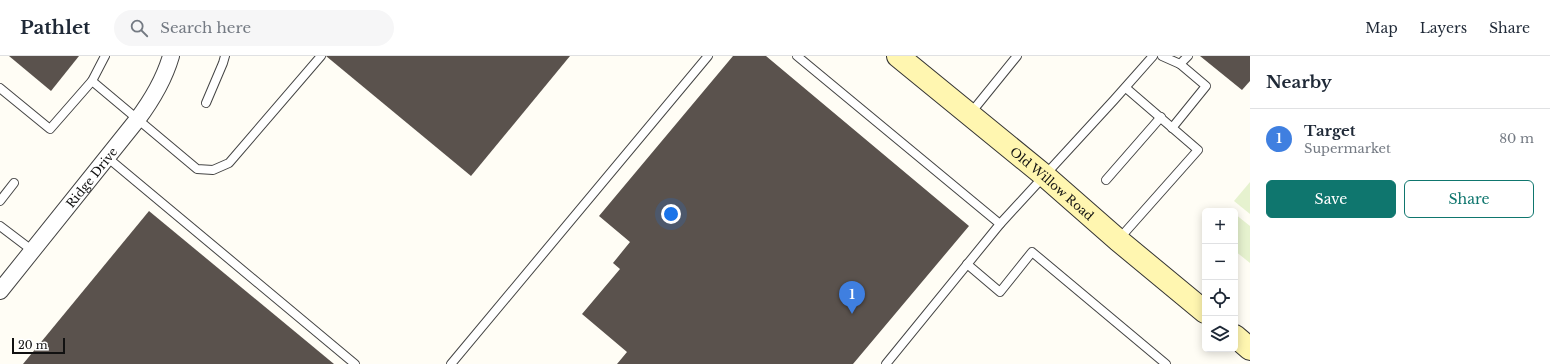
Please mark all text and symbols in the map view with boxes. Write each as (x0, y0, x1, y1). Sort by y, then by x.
search box (114, 10, 394, 46)
text: Pathlet (20, 16, 90, 39)
icon: search (128, 17, 150, 39)
text: Search here (160, 18, 251, 37)
text: Map (1365, 19, 1398, 37)
text: Layers (1420, 19, 1467, 37)
text: Share (1489, 19, 1530, 37)
text: Nearby (1266, 72, 1332, 93)
text: Target (1304, 121, 1356, 140)
text: 1 (1276, 130, 1282, 147)
text: 80 m (1499, 130, 1534, 147)
text: Supermarket (1304, 140, 1391, 157)
street label: Old Willow Road (1007, 143, 1097, 223)
street label: Ridge Drive (62, 144, 120, 210)
button: Save (1266, 180, 1396, 218)
button: Share (1404, 180, 1534, 218)
your location (661, 204, 681, 224)
map controls (1202, 208, 1238, 352)
button: + (1202, 208, 1238, 244)
button: − (1202, 244, 1238, 280)
button: locate (1202, 280, 1238, 316)
pin: 1 (839, 281, 865, 314)
button: layers (1202, 316, 1238, 352)
scale bar (12, 336, 65, 355)
text: 20 m (18, 338, 48, 352)

